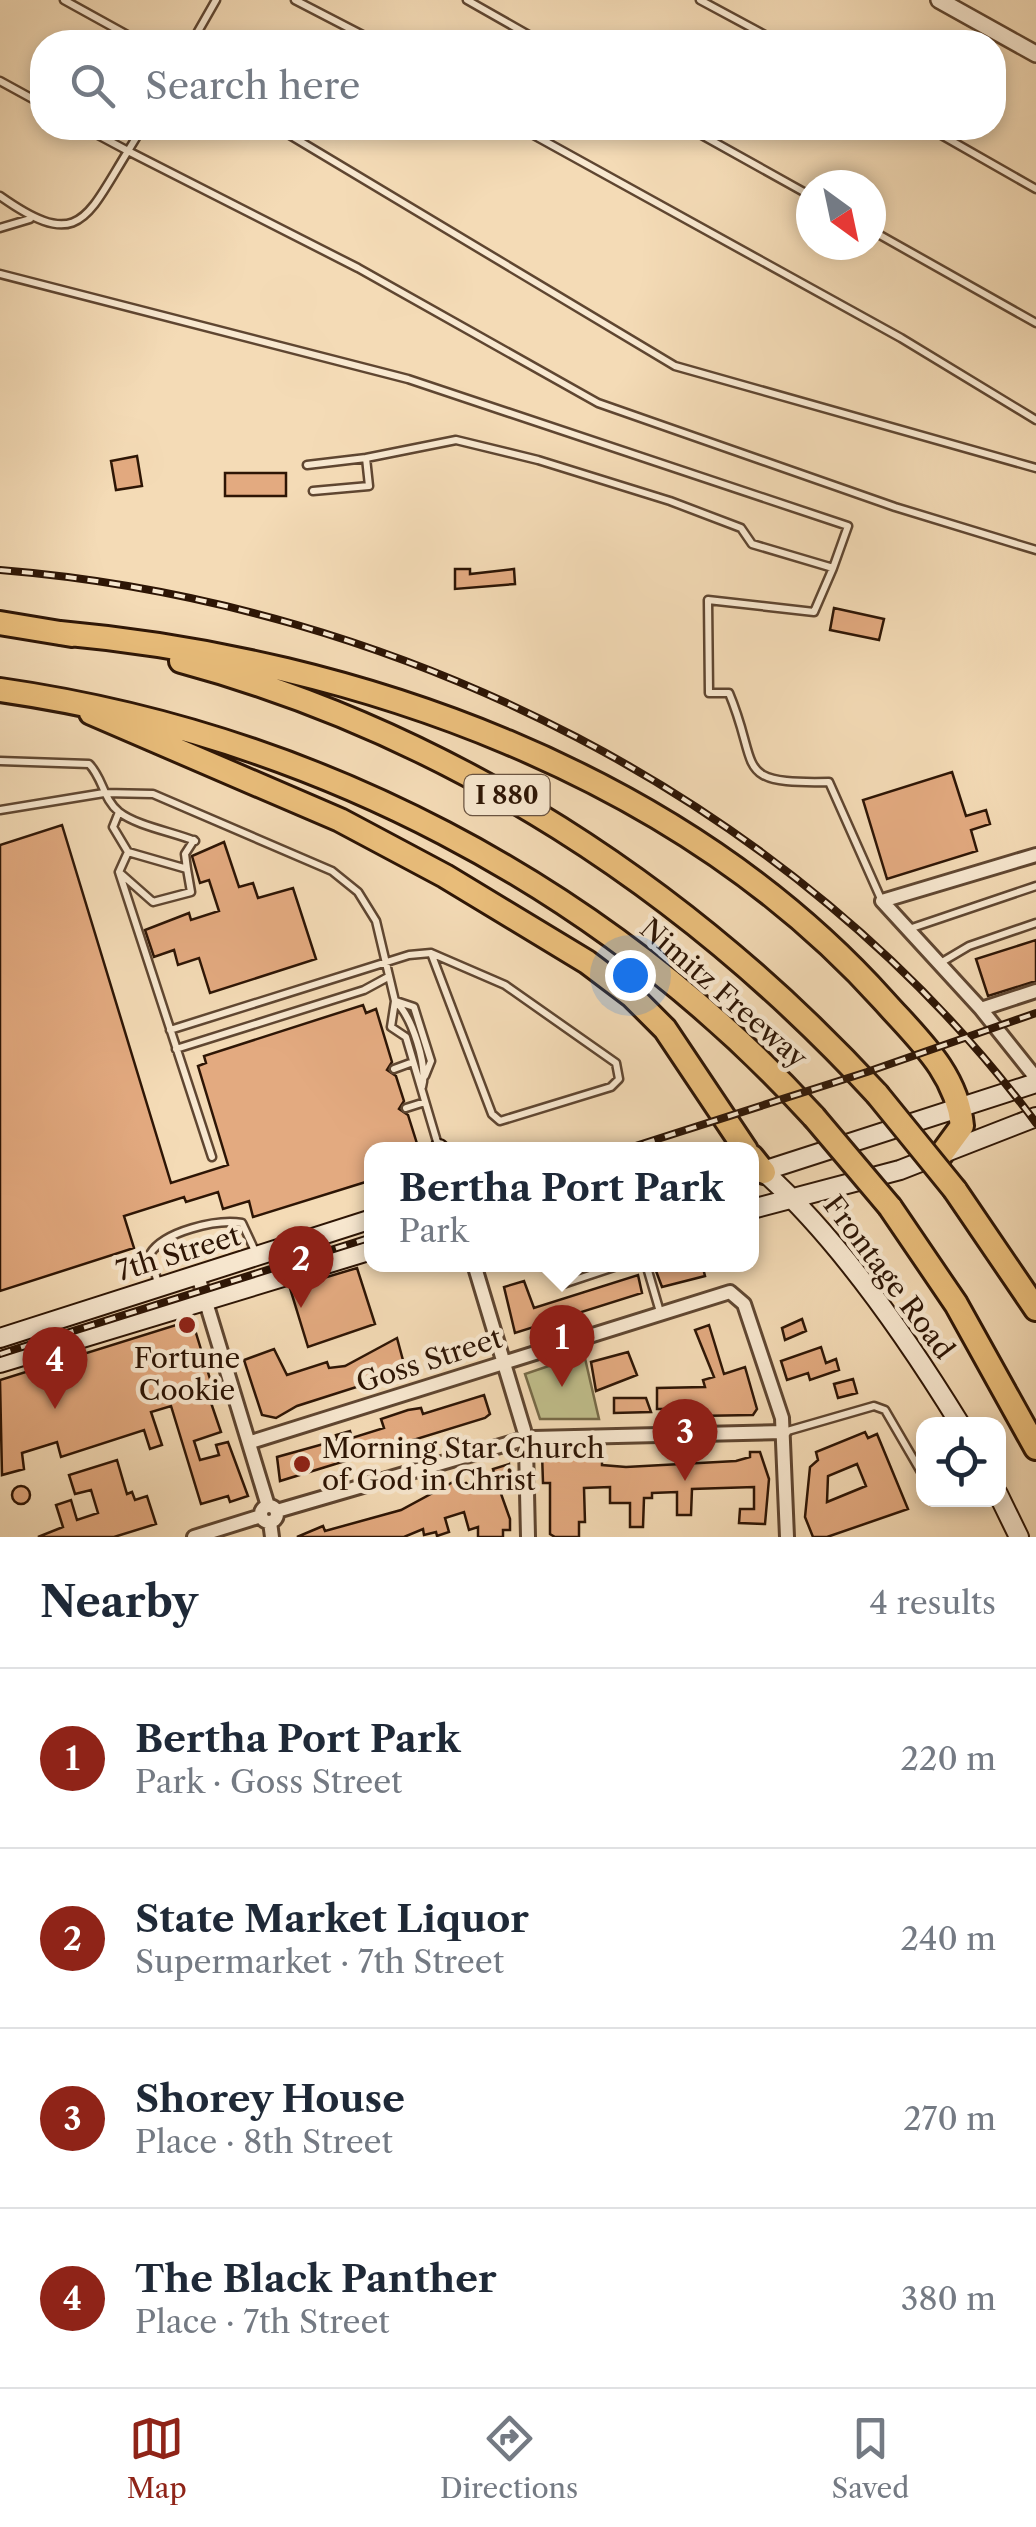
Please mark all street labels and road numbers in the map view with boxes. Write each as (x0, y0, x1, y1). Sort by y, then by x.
road number: I 880 (464, 775, 550, 815)
street label: Nimitz Freeway (633, 911, 815, 1075)
street label: Frontage Road (816, 1189, 962, 1365)
street label: 7th Street (112, 1218, 244, 1288)
street label: Goss Street (352, 1320, 506, 1399)

